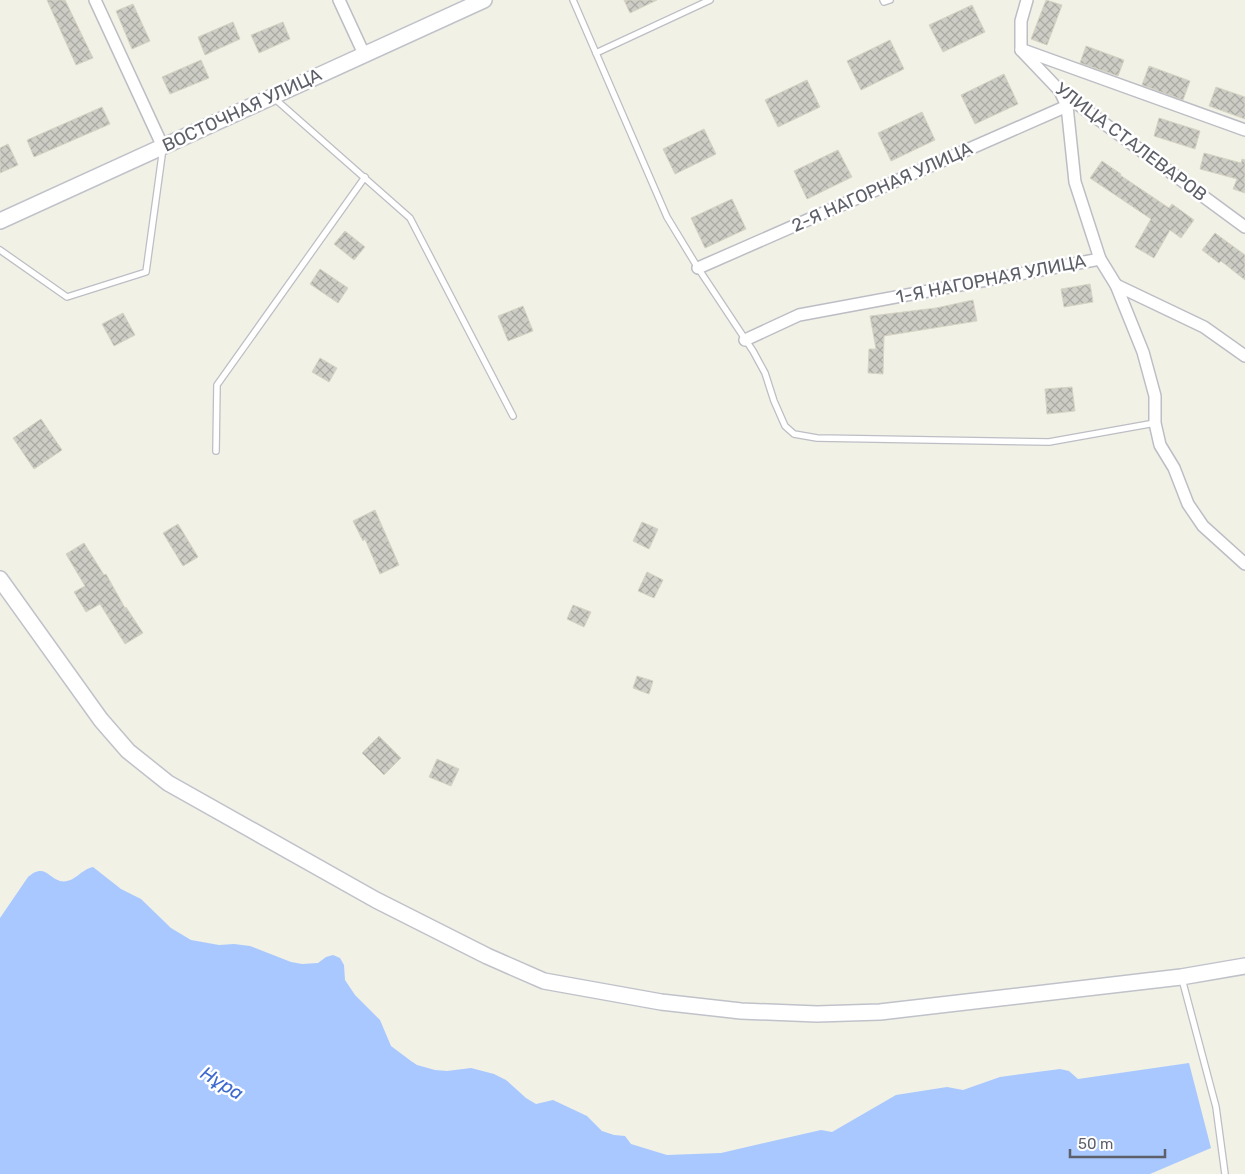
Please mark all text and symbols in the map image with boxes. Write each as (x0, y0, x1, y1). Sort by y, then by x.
street label: ВОСТОЧНАЯ УЛИЦА (159, 63, 325, 157)
street label: УЛИЦА СТАЛЕВАРОВ (1051, 78, 1211, 206)
street label: 2-Я НАГОРНАЯ УЛИЦА (788, 137, 976, 237)
street label: 1-Я НАГОРНАЯ УЛИЦА (894, 250, 1088, 308)
water label: Нұра (196, 1061, 248, 1105)
scale bar (1070, 1126, 1165, 1158)
text: 50 m (1078, 1135, 1113, 1153)

